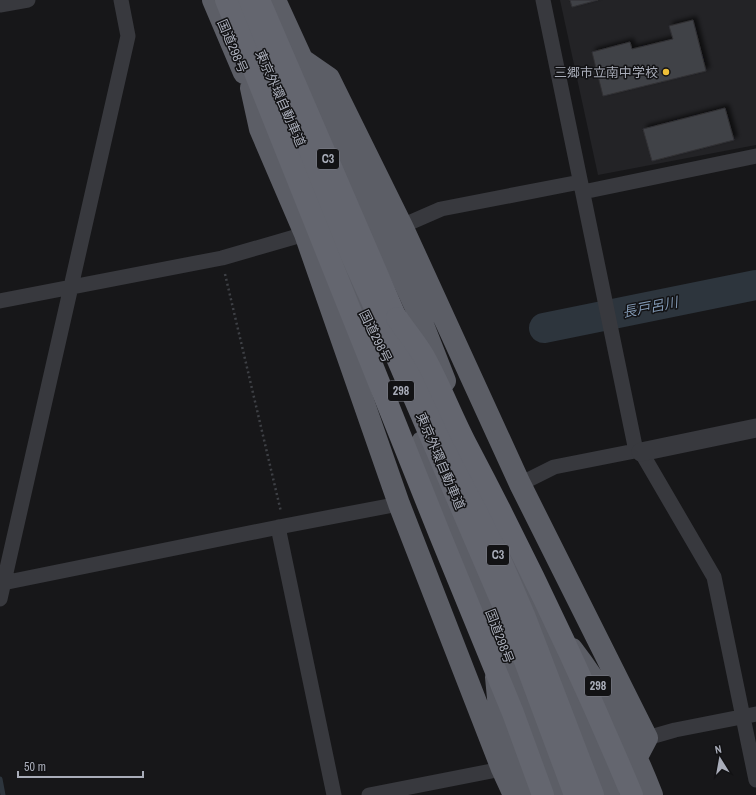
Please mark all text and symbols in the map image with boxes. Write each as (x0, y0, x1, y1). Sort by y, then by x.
street label: 国道298号 (214, 17, 251, 76)
street label: 東京外環自動車道 (252, 47, 309, 149)
place label: 三郷市立南中学校 (554, 64, 658, 81)
marker: 三郷市立南中学校 (661, 67, 671, 77)
road number: C3 (317, 149, 339, 169)
water label: 長戸呂川 (621, 292, 681, 321)
street label: 国道298号 (355, 307, 396, 365)
road number: 298 (388, 381, 414, 401)
street label: 東京外環自動車道 (412, 410, 469, 512)
road number: C3 (487, 545, 509, 565)
street label: 国道298号 (481, 607, 518, 666)
road number: 298 (585, 676, 611, 696)
north arrow (700, 739, 740, 779)
text: N (714, 742, 723, 757)
scale bar (18, 753, 143, 779)
text: 50 m (24, 759, 46, 775)

